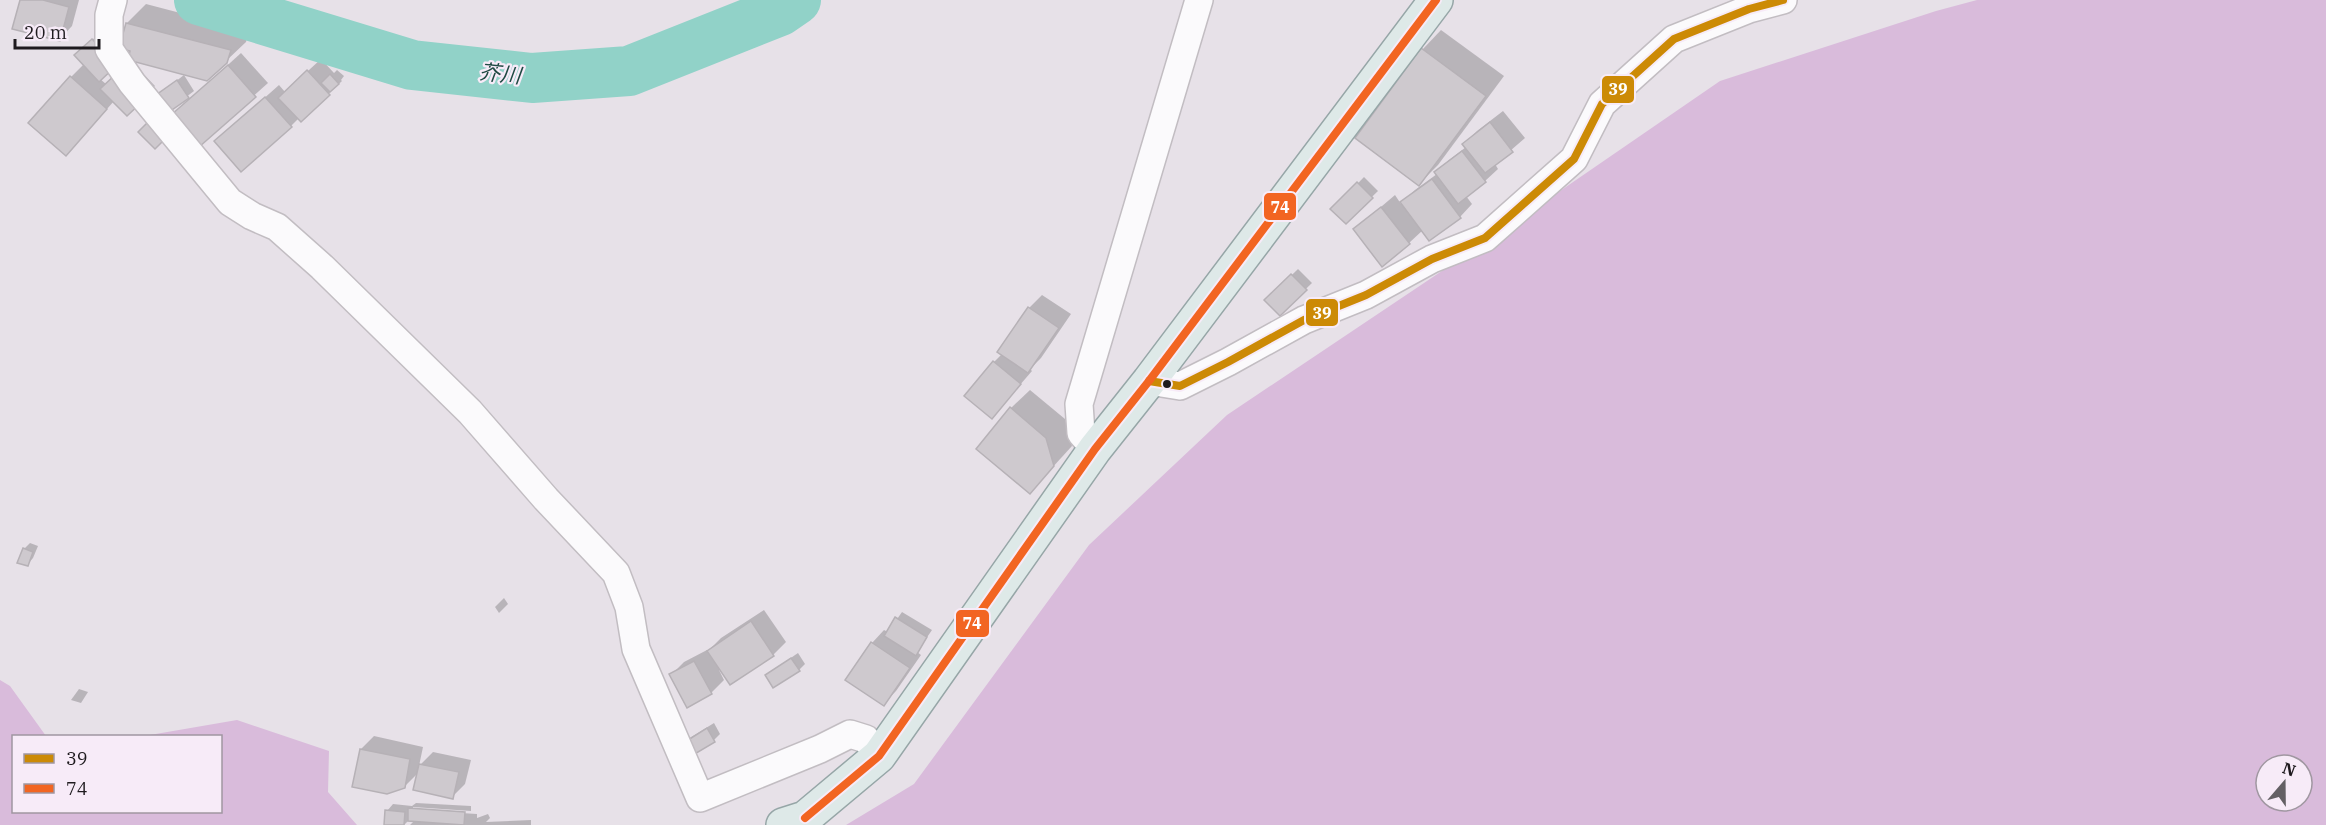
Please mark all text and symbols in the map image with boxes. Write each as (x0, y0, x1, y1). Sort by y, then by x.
scale bar (15, 12, 99, 50)
text: 20 m (24, 21, 67, 44)
water label: 芥川 (478, 57, 524, 89)
line badge: 39 (1601, 75, 1635, 104)
text: 39 (1608, 79, 1628, 99)
line badge: 74 (1263, 192, 1297, 221)
text: 74 (1270, 197, 1290, 217)
line badge: 39 (1305, 298, 1339, 327)
text: 39 (1312, 303, 1332, 323)
unlabelled marker (1161, 378, 1173, 390)
line badge: 74 (955, 609, 990, 638)
text: 74 (962, 613, 982, 633)
legend (12, 735, 222, 813)
text: 39 (66, 747, 88, 770)
north arrow (2254, 753, 2314, 813)
text: N (2280, 757, 2298, 780)
text: 74 (66, 777, 88, 800)

